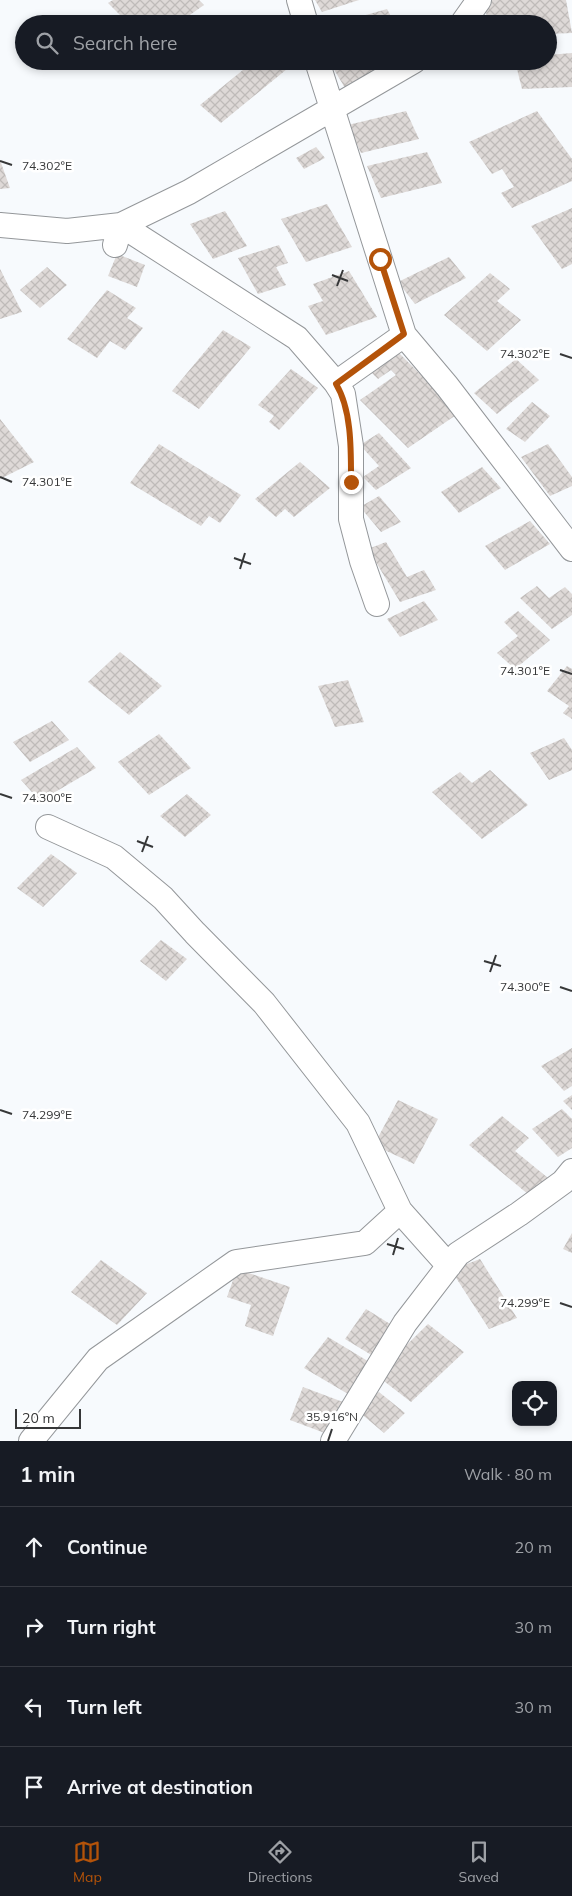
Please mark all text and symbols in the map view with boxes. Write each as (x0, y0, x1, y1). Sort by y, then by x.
search box (15, 15, 557, 70)
icon: search (33, 29, 61, 57)
text: Search here (73, 31, 177, 55)
text: 74.302°E (22, 158, 72, 173)
route start (369, 248, 392, 271)
text: 74.302°E (500, 346, 550, 361)
route end (340, 471, 363, 494)
text: 74.301°E (22, 474, 72, 489)
text: 74.301°E (500, 663, 550, 678)
text: 74.300°E (22, 790, 72, 805)
text: 74.300°E (500, 979, 550, 994)
text: 74.299°E (22, 1107, 72, 1122)
text: 74.299°E (500, 1295, 550, 1310)
map controls (512, 1381, 557, 1426)
button: locate (512, 1381, 557, 1426)
scale bar (15, 1406, 81, 1429)
text: 20 m (22, 1409, 55, 1427)
text: 35.916°N (306, 1409, 358, 1424)
text: 1 min (20, 1461, 75, 1487)
text: Walk · 80 m (464, 1464, 552, 1484)
icon: ahead (20, 1533, 48, 1561)
text: Continue (67, 1535, 147, 1559)
text: 20 m (515, 1537, 552, 1557)
icon: right (20, 1613, 48, 1641)
text: Turn right (67, 1615, 156, 1639)
text: 30 m (515, 1617, 552, 1637)
icon: left (20, 1693, 48, 1721)
text: Turn left (67, 1695, 142, 1719)
text: 30 m (515, 1697, 552, 1717)
icon: arrive (20, 1773, 48, 1801)
text: Arrive at destination (67, 1775, 253, 1799)
tab: Map (73, 1838, 102, 1886)
tab: Directions (248, 1838, 313, 1886)
tab: Saved (459, 1838, 499, 1886)

